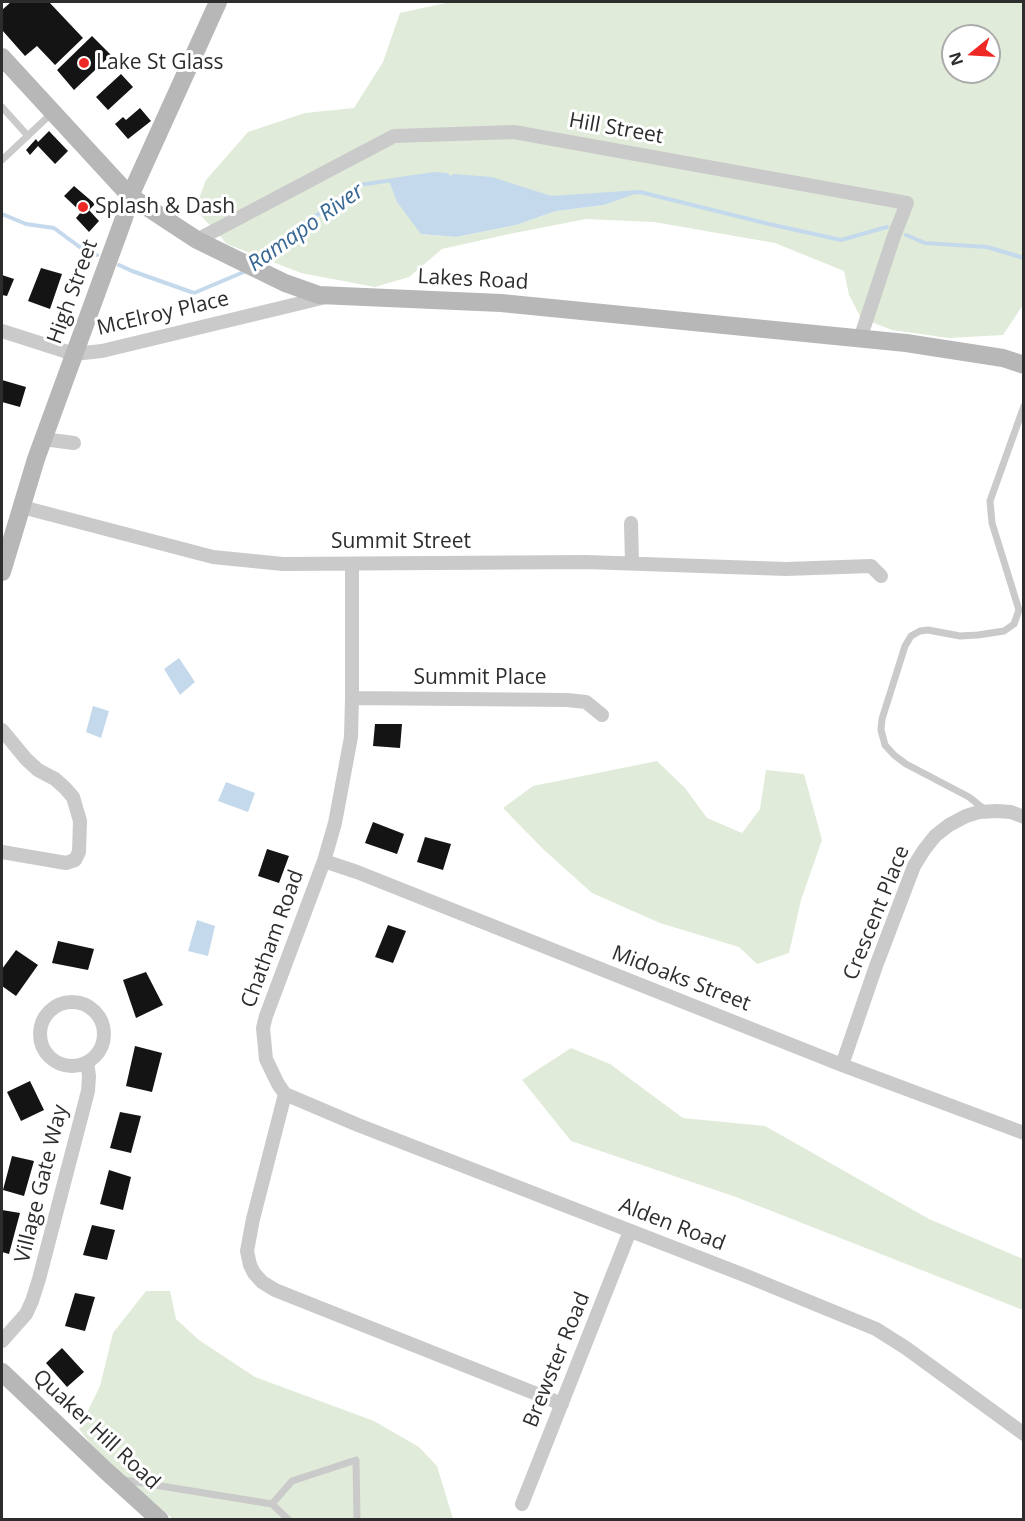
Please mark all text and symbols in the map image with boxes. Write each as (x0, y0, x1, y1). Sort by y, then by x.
north arrow (941, 24, 1001, 84)
text: N (943, 49, 968, 69)
place label: Lake St Glass (96, 50, 224, 76)
marker: Lake St Glass (77, 56, 91, 70)
street label: Hill Street (567, 108, 665, 150)
water label: Ramapo River (243, 178, 369, 278)
place label: Splash & Dash (95, 194, 235, 220)
marker: Splash & Dash (76, 200, 90, 214)
street label: High Street (42, 236, 104, 348)
street label: Lakes Road (417, 265, 529, 295)
street label: McElroy Place (95, 287, 231, 341)
street label: Summit Street (331, 529, 471, 555)
street label: Summit Place (414, 665, 546, 691)
street label: Crescent Place (839, 842, 915, 984)
street label: Chatham Road (236, 867, 310, 1011)
street label: Midoaks Street (608, 941, 754, 1017)
street label: Village Gate Way (10, 1102, 74, 1266)
street label: Alden Road (615, 1193, 729, 1257)
street label: Brewster Road (518, 1289, 596, 1431)
street label: Quaker Hill Road (27, 1365, 165, 1495)

